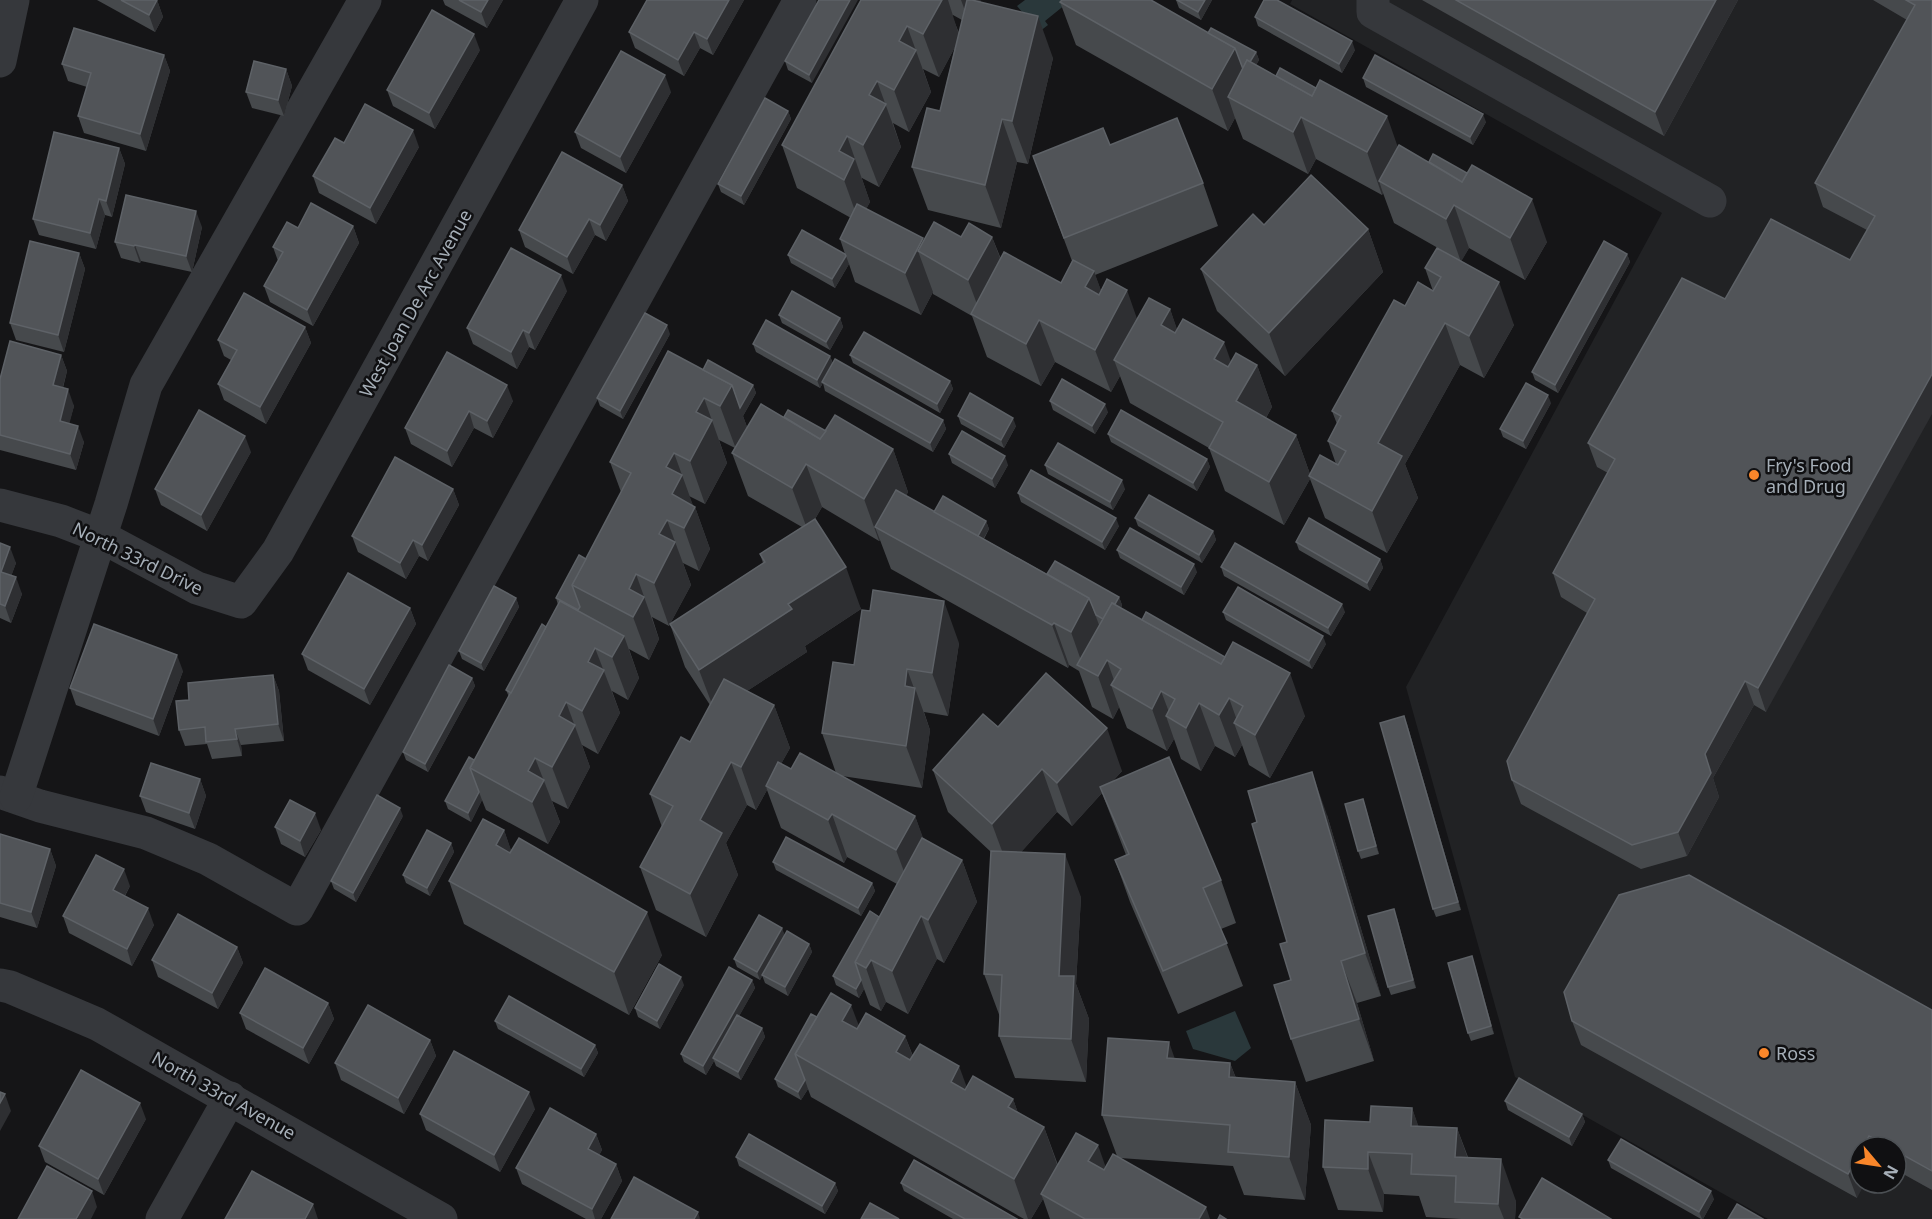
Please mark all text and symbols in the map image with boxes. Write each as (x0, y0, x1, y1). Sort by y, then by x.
street label: West Joan De Arc Avenue (353, 205, 477, 401)
place label: Fry's Food and Drug (1766, 453, 1852, 498)
marker: Fry's Food and Drug (1747, 468, 1761, 482)
street label: North 33rd Drive (69, 516, 207, 600)
place label: Ross (1776, 1041, 1815, 1065)
street label: North 33rd Avenue (148, 1045, 300, 1145)
marker: Ross (1757, 1046, 1771, 1060)
north arrow (1848, 1135, 1908, 1195)
text: N (1878, 1161, 1904, 1183)

